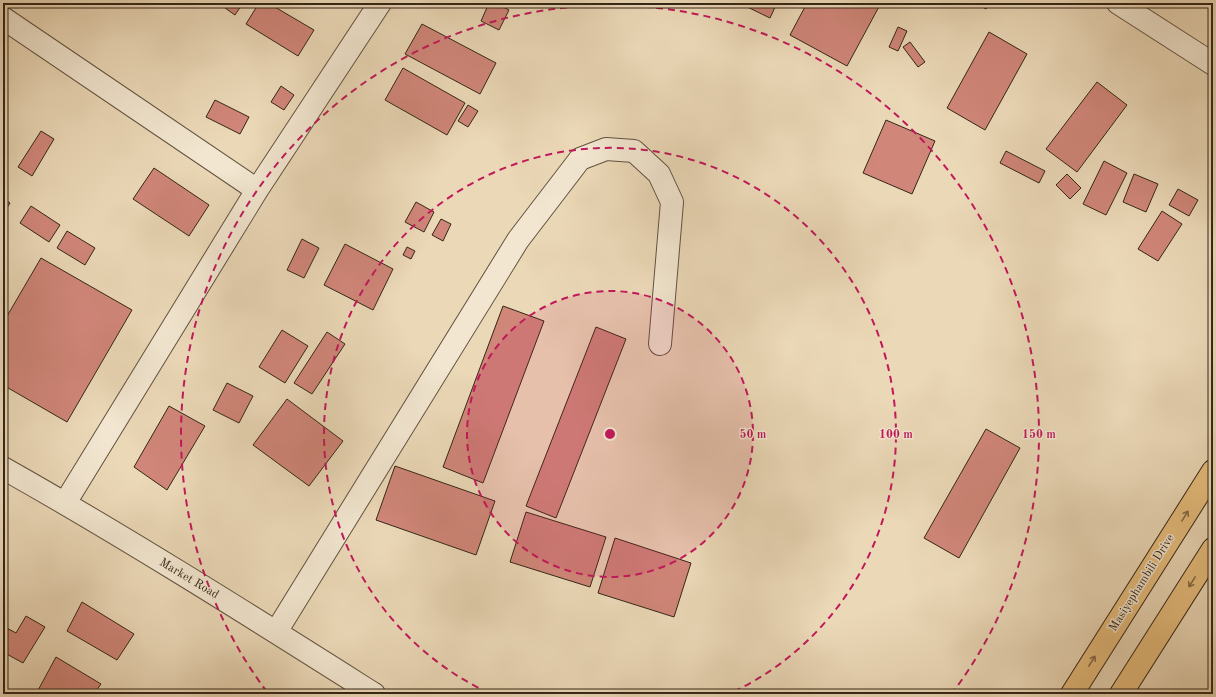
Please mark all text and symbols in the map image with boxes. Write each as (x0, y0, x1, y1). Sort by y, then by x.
centre of rings (603, 427, 617, 441)
text: 50 m (740, 428, 767, 441)
text: 150 m (1022, 428, 1056, 441)
text: 100 m (879, 429, 913, 441)
one-way arrow (1181, 510, 1189, 522)
street label: Masiyephambili Drive (1107, 532, 1177, 634)
street label: Market Road (157, 557, 221, 601)
one-way arrow (1188, 576, 1196, 587)
one-way arrow (1089, 655, 1097, 667)

